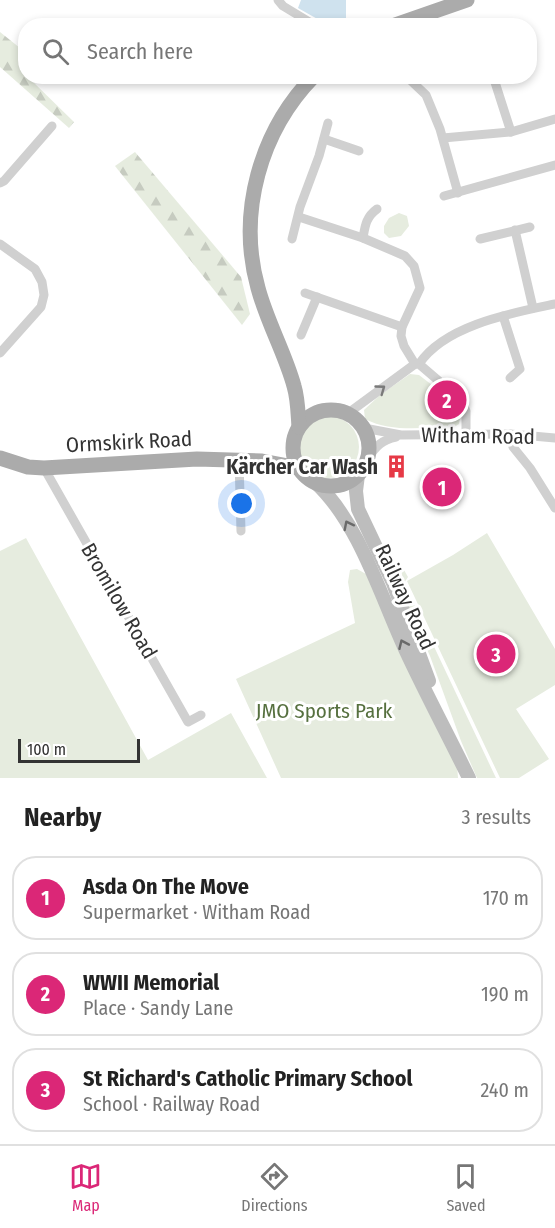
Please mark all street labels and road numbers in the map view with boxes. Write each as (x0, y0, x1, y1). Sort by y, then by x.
street label: Witham Road (421, 422, 535, 450)
street label: Ormskirk Road (65, 426, 193, 458)
street label: Bromilow Road (75, 538, 163, 664)
street label: Railway Road (369, 540, 441, 654)

